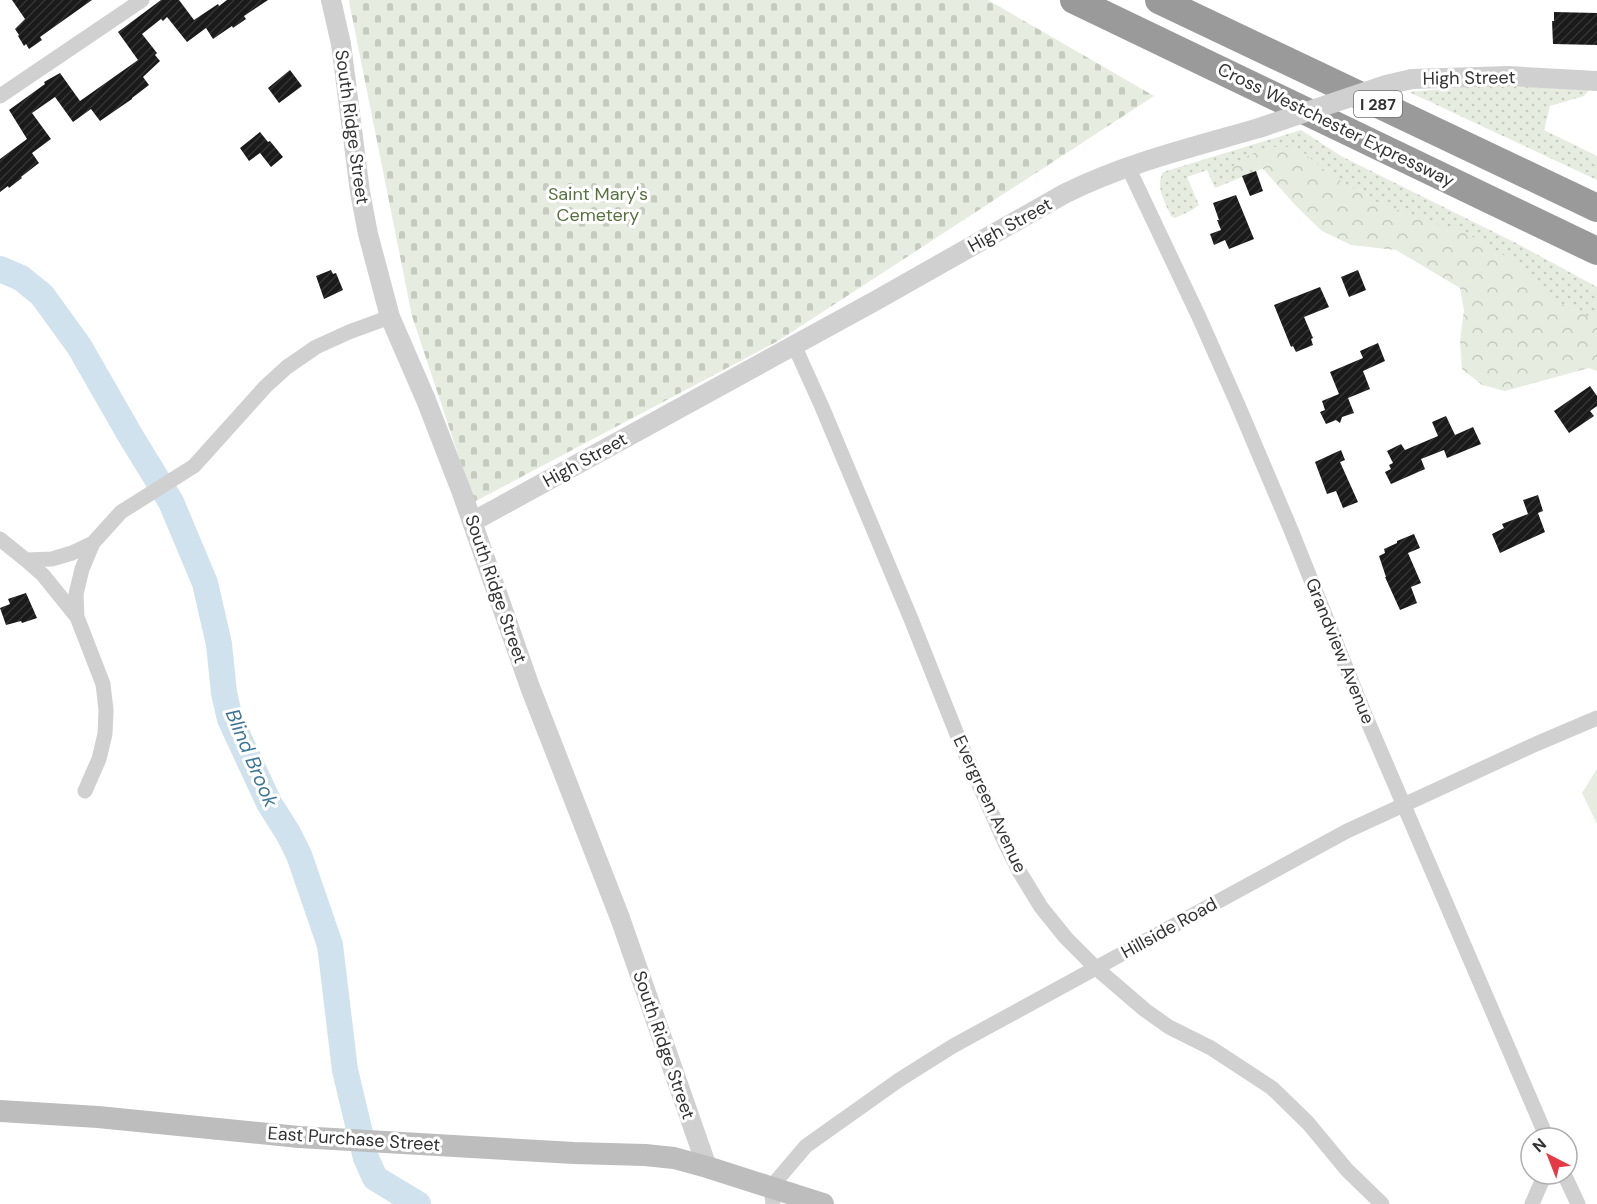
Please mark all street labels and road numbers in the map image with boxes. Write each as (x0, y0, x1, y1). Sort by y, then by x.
street label: South Ridge Street (329, 48, 375, 206)
street label: Cross Westchester Expressway (1214, 57, 1458, 193)
street label: High Street (1422, 65, 1516, 91)
road number: I 287 (1354, 91, 1402, 117)
street label: High Street (964, 192, 1056, 258)
street label: High Street (539, 427, 631, 493)
street label: South Ridge Street (459, 512, 533, 666)
street label: Grandview Avenue (1300, 575, 1380, 727)
street label: Evergreen Avenue (948, 731, 1032, 877)
street label: Hillside Road (1117, 892, 1221, 964)
street label: South Ridge Street (627, 968, 701, 1122)
street label: East Purchase Street (267, 1121, 441, 1157)

